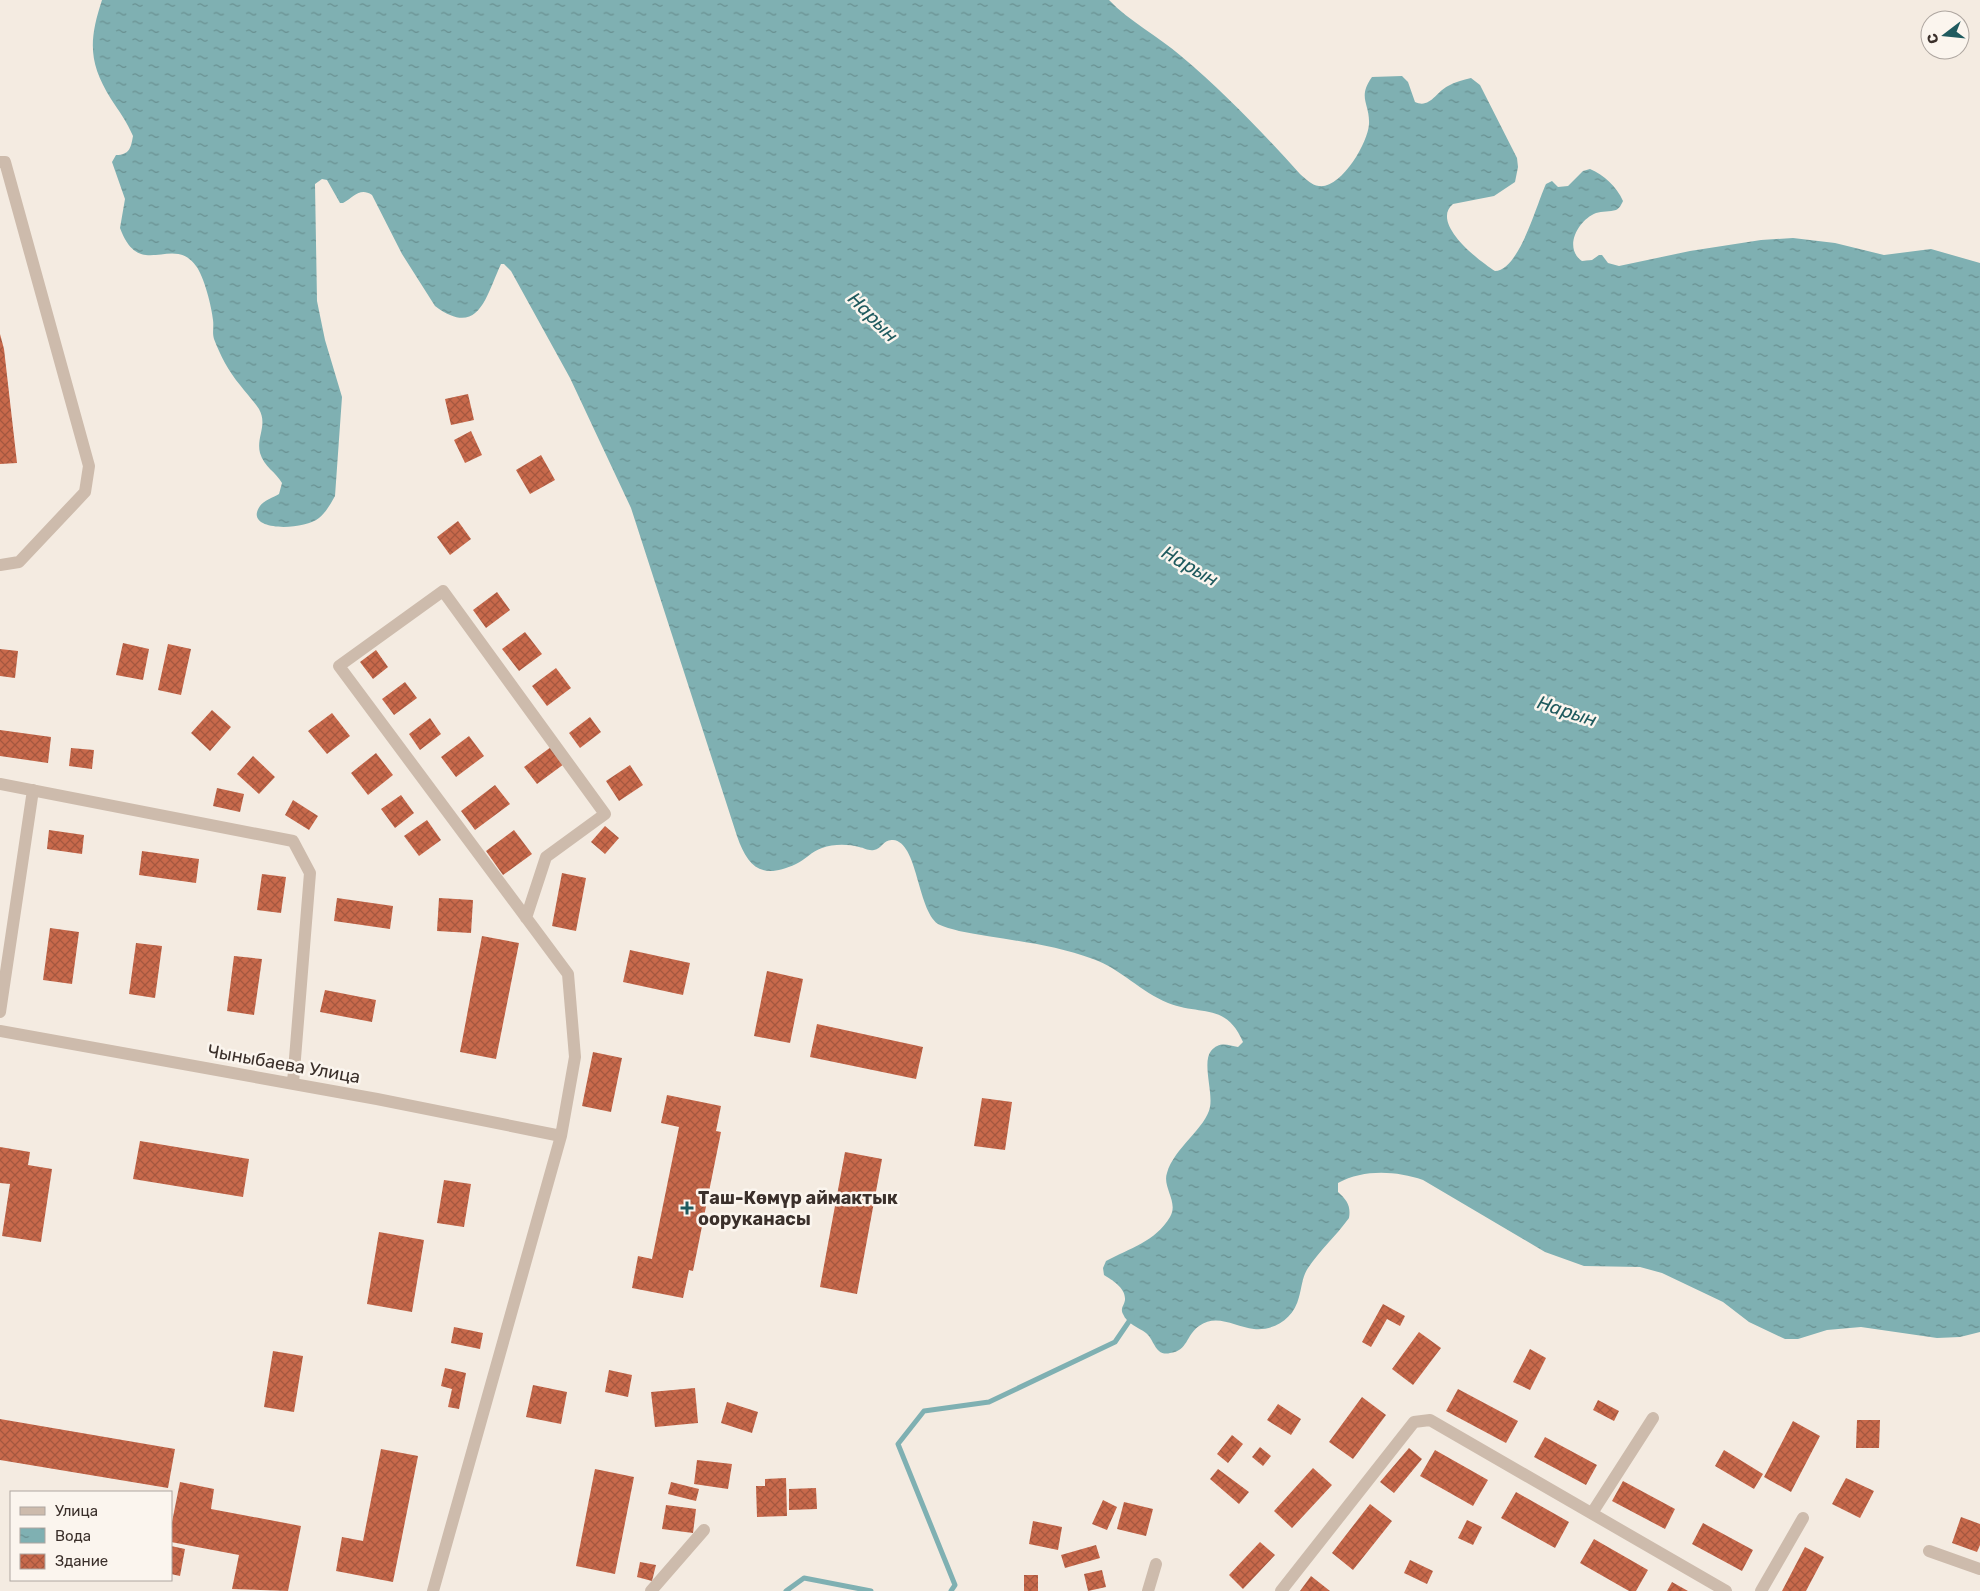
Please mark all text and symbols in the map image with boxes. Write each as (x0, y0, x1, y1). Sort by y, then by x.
north arrow (1920, 10, 1970, 60)
text: С (1923, 31, 1943, 46)
water label: Нарын (843, 287, 903, 347)
water label: Нарын (1158, 541, 1223, 591)
water label: Нарын (1534, 691, 1600, 731)
street label: Чыныбаева Улица (206, 1040, 362, 1088)
place label: Таш-Көмүр аймактык ооруканасы (698, 1187, 898, 1230)
marker: Таш-Көмүр аймактык ооруканасы (680, 1201, 694, 1215)
legend (10, 1491, 172, 1581)
text: Улица (55, 1502, 98, 1520)
text: Вода (55, 1527, 91, 1545)
text: Здание (55, 1552, 108, 1570)

